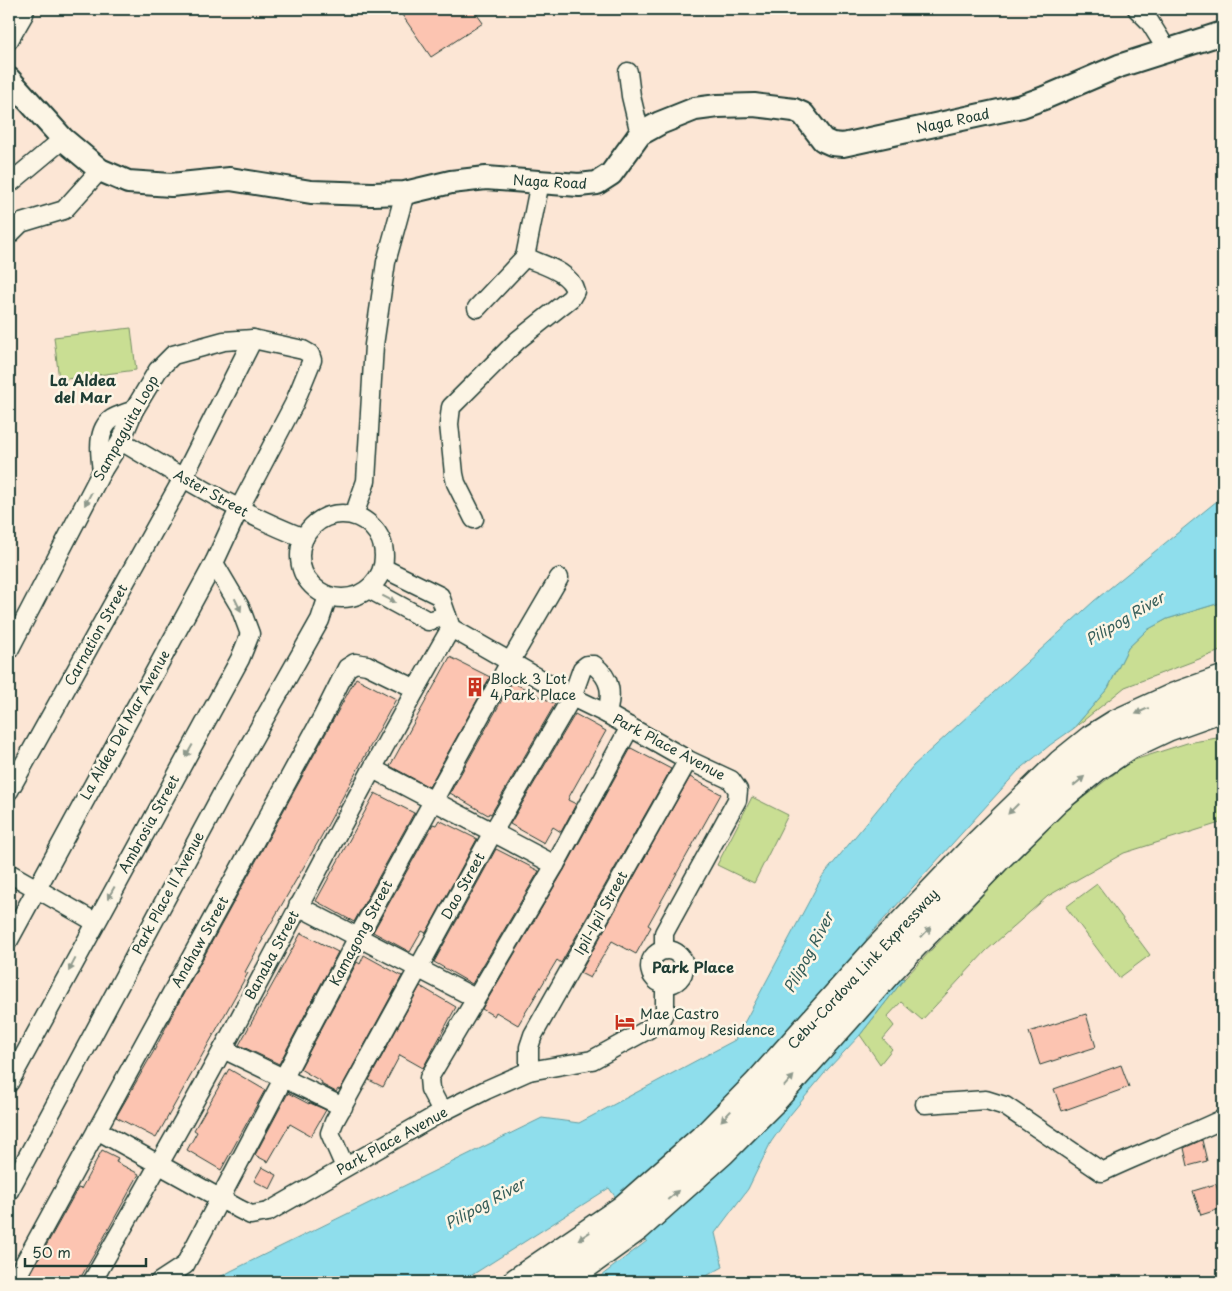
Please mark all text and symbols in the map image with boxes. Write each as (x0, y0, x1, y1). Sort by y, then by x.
street label: Naga Road (914, 103, 991, 138)
street label: Naga Road (512, 169, 588, 194)
district label: La Aldea del Mar (50, 368, 117, 408)
street label: Sampaguita Loop (88, 371, 163, 484)
street label: Aster Street (170, 463, 253, 522)
one-way arrow (84, 491, 92, 506)
street label: Carnation Street (59, 580, 133, 690)
water label: Pilipog River (1081, 584, 1170, 650)
one-way arrow (381, 595, 396, 603)
one-way arrow (234, 598, 242, 613)
street label: La Aldea Del Mar Avenue (75, 646, 175, 804)
place label: Block 3 Lot 4 Park Place (490, 668, 577, 705)
building icon: Block 3 Lot 4 Park Place (464, 676, 486, 698)
street label: Park Place Avenue (609, 708, 729, 785)
one-way arrow (1135, 708, 1149, 716)
one-way arrow (185, 743, 193, 758)
street label: Ambrosia Street (113, 771, 184, 877)
one-way arrow (1072, 775, 1085, 786)
one-way arrow (1008, 803, 1020, 815)
street label: Park Place II Avenue (126, 827, 209, 958)
street label: Dao Street (436, 848, 490, 923)
street label: Ipil-Ipil Street (569, 867, 632, 959)
street label: Kamagong Street (324, 876, 397, 989)
street label: Cebu-Cordova Link Expressway (782, 884, 943, 1054)
one-way arrow (107, 886, 115, 900)
street label: Anahaw Street (166, 892, 233, 991)
street label: Banaba Street (239, 906, 304, 1003)
water label: Pilipog River (777, 906, 840, 997)
one-way arrow (920, 926, 932, 938)
district label: Park Place (652, 955, 734, 978)
one-way arrow (68, 957, 76, 972)
place label: Mae Castro Jumamoy Residence (640, 1003, 775, 1040)
hotel icon: Mae Castro Jumamoy Residence (614, 1011, 636, 1033)
one-way arrow (784, 1075, 795, 1088)
street label: Park Place Avenue (332, 1101, 451, 1180)
one-way arrow (720, 1110, 732, 1122)
water label: Pilipog River (440, 1170, 531, 1234)
one-way arrow (667, 1189, 679, 1201)
one-way arrow (577, 1231, 591, 1241)
scale bar (25, 1236, 146, 1268)
text: 50 m (32, 1240, 71, 1263)

